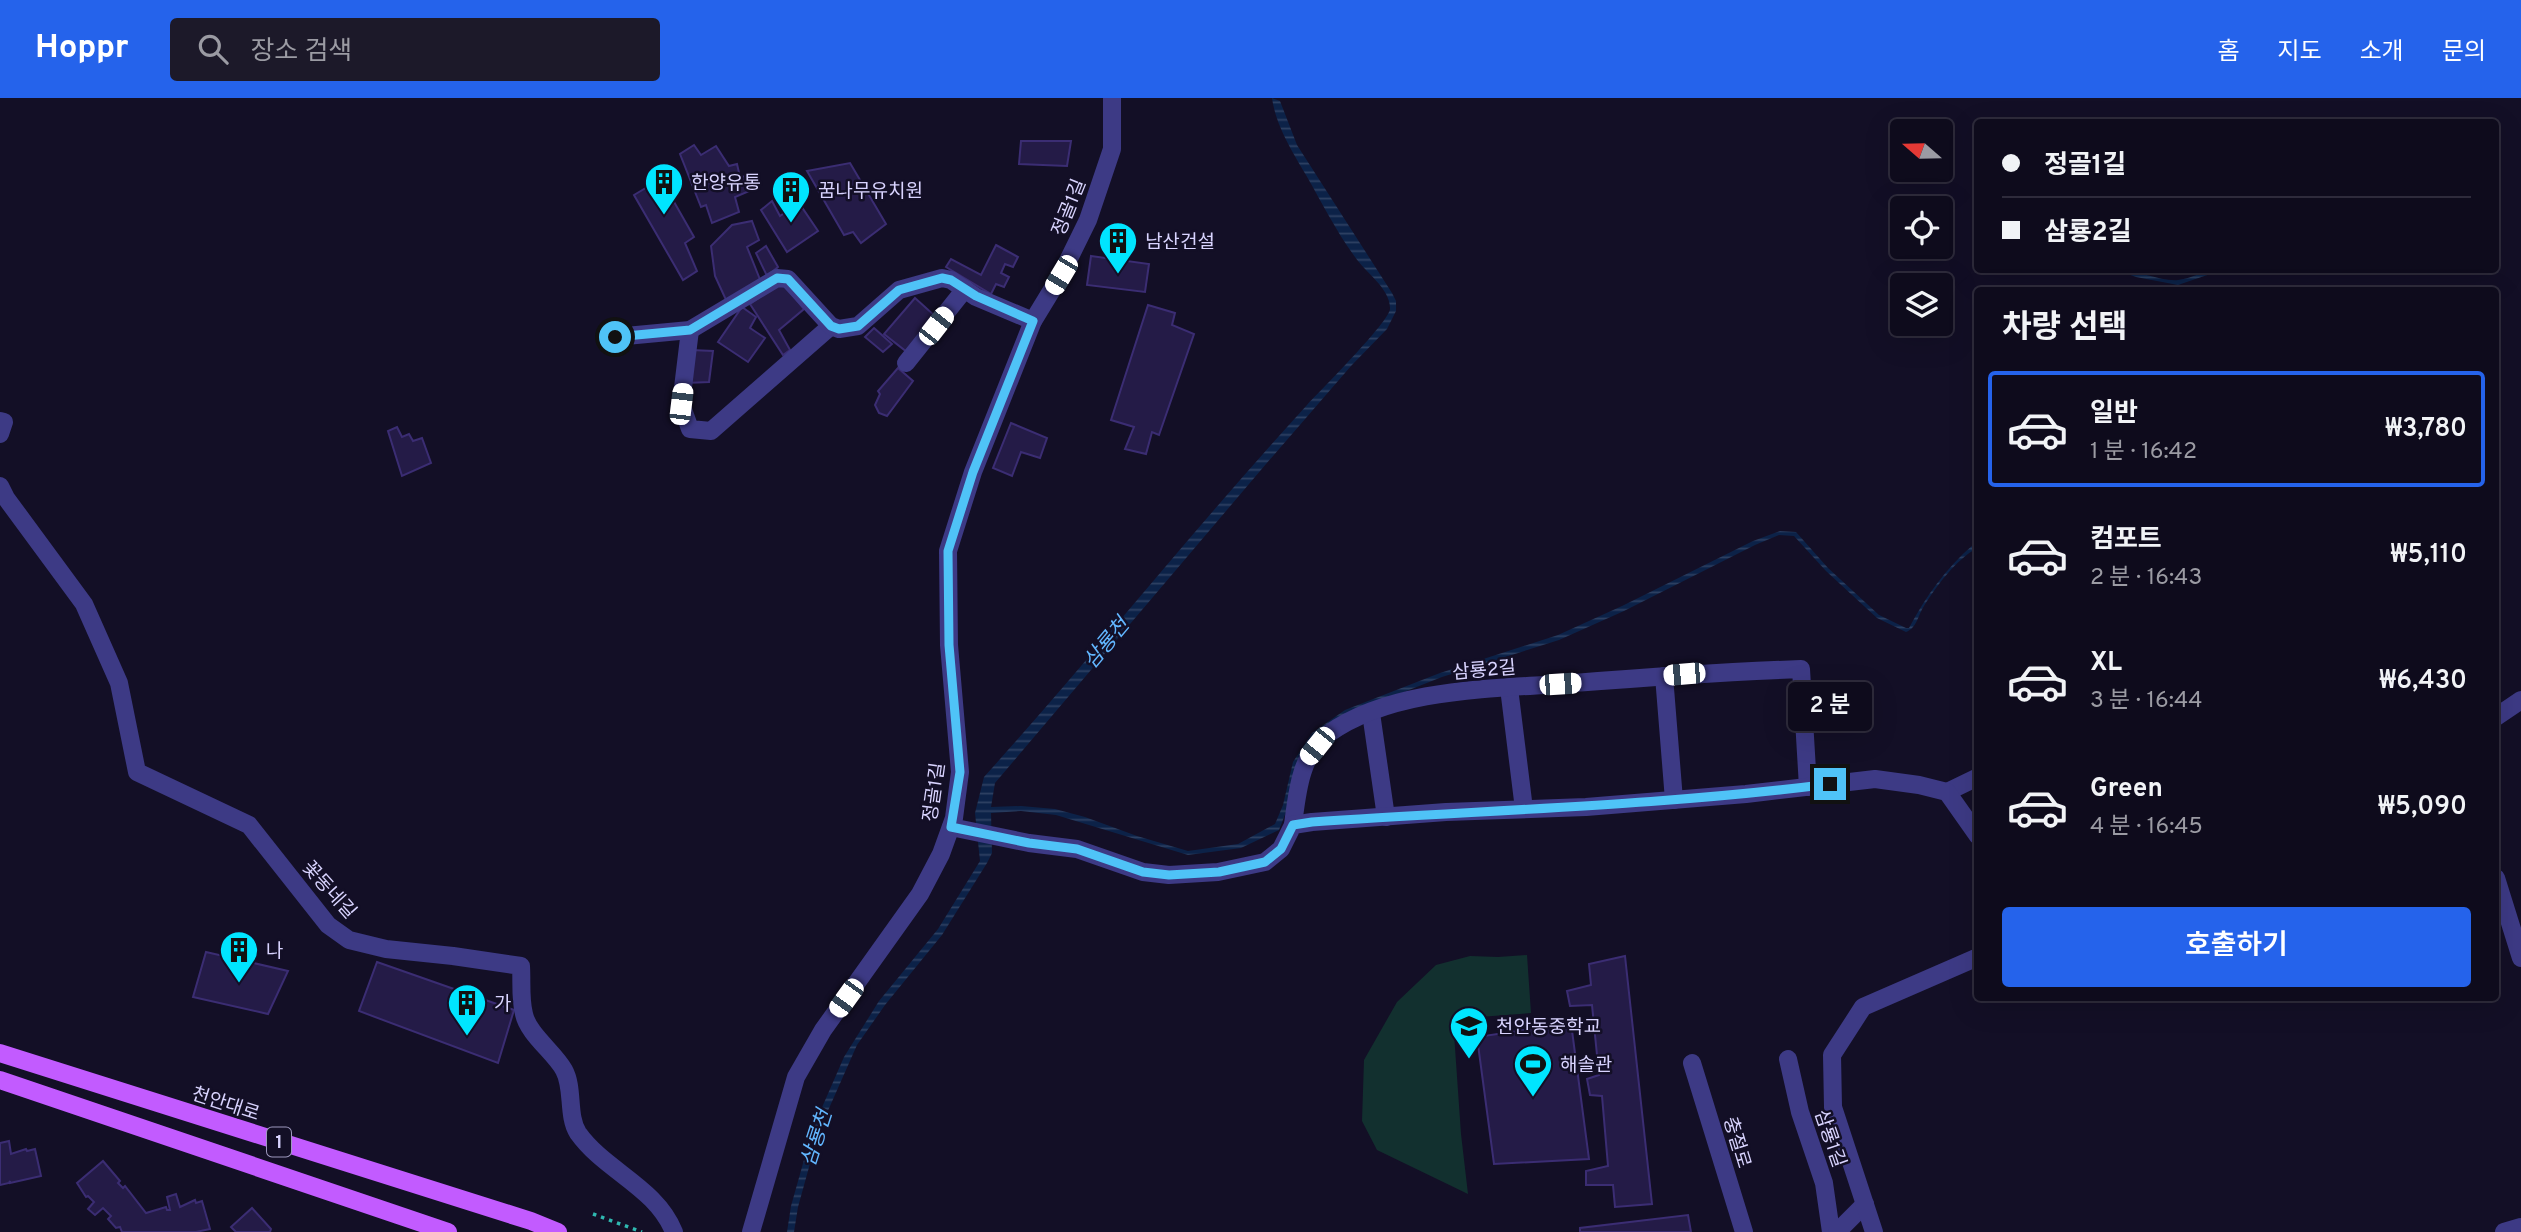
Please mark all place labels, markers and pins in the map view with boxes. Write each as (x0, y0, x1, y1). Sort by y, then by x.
building icon: 한양유통 (643, 161, 685, 216)
building icon: 꿈나무유치원 (770, 169, 812, 224)
place label: 한양유통 (691, 172, 761, 196)
place label: 꿈나무유치원 (818, 180, 923, 204)
building icon: 남산건설 (1097, 220, 1139, 275)
place label: 남산건설 (1145, 231, 1215, 255)
building icon: 나 (218, 929, 260, 984)
place label: 나 (266, 940, 283, 964)
building icon: 가 (446, 982, 488, 1037)
place label: 가 (494, 993, 511, 1017)
school or university icon: 천안동중학교 (1448, 1005, 1490, 1060)
place label: 천안동중학교 (1496, 1016, 1601, 1040)
sports icon: 해솔관 (1512, 1043, 1554, 1098)
place label: 해솔관 (1560, 1054, 1612, 1078)

